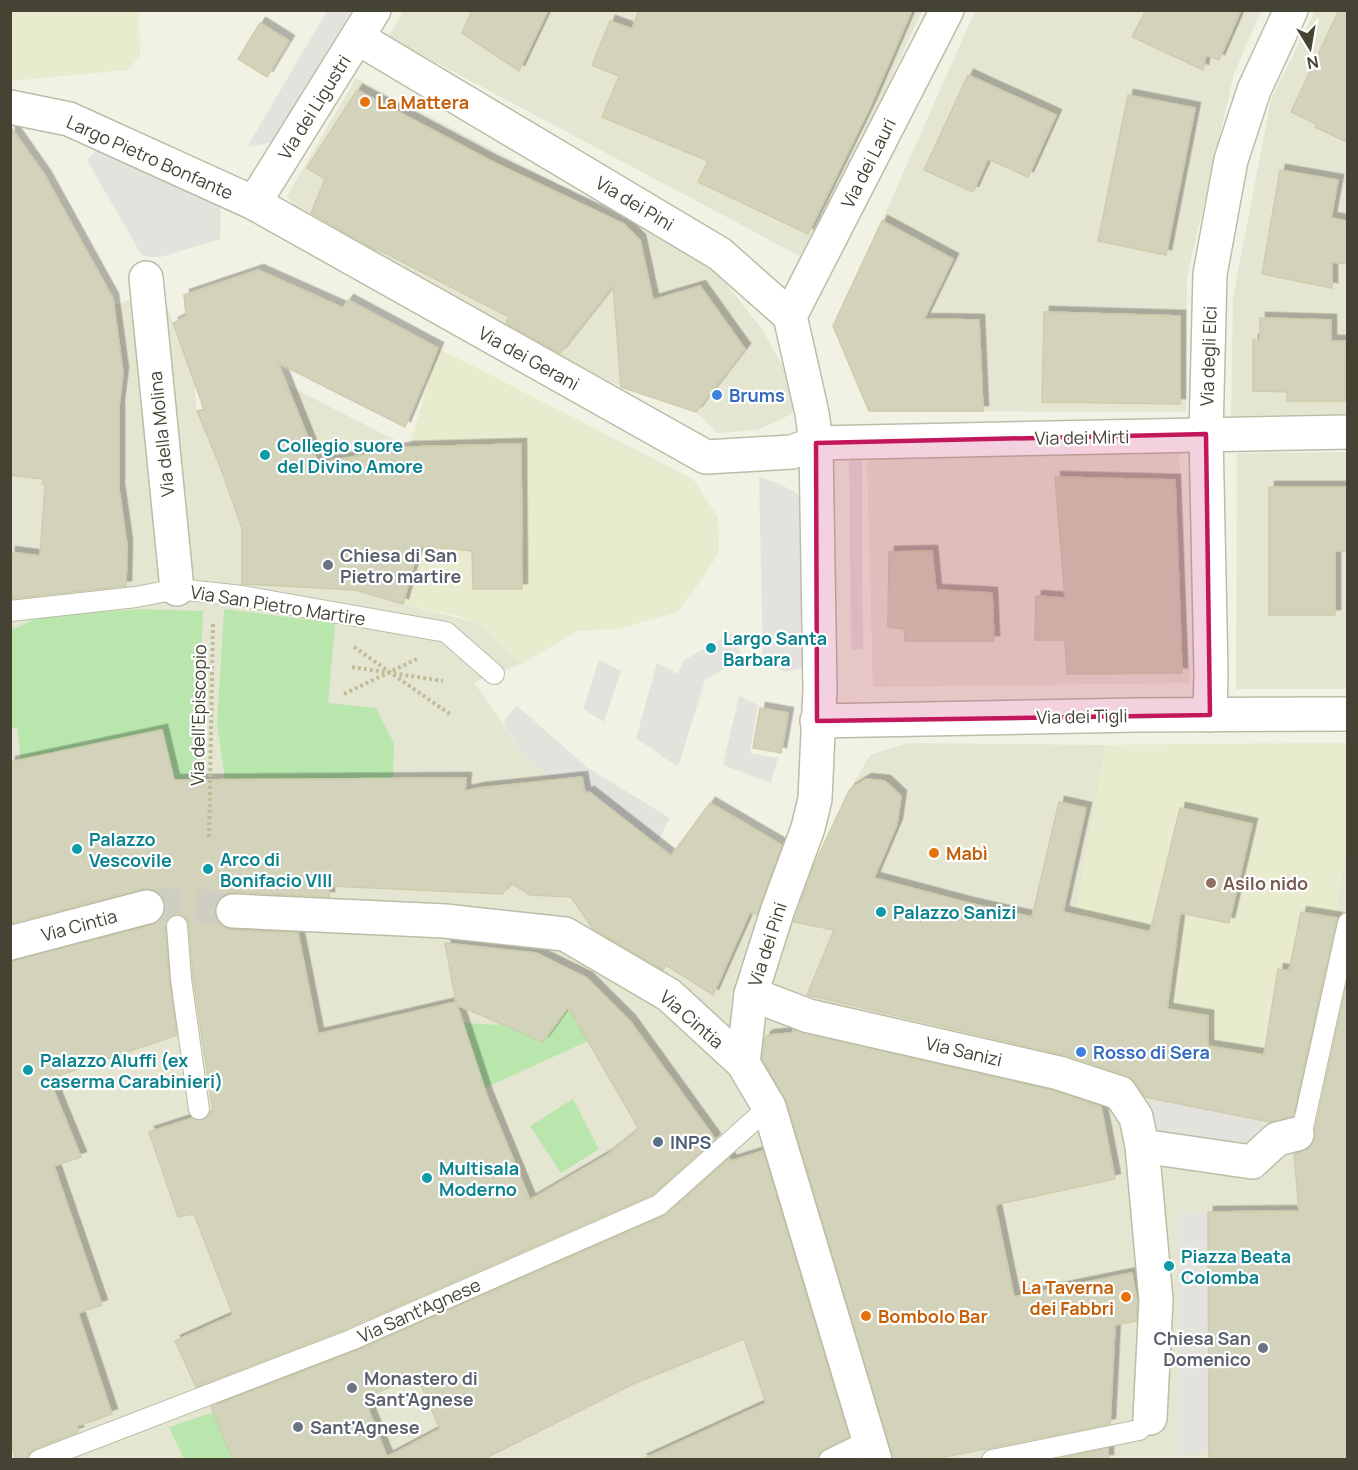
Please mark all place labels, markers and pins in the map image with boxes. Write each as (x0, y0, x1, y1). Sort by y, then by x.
place label: La Mattera (377, 90, 469, 114)
marker: La Mattera (358, 95, 372, 109)
place label: Brums (729, 383, 785, 407)
marker: Brums (710, 388, 724, 402)
place label: Collegio suore del Divino Amore (277, 433, 423, 478)
marker: Collegio suore del Divino Amore (258, 448, 272, 462)
place label: Chiesa di San Pietro martire (340, 543, 461, 588)
marker: Chiesa di San Pietro martire (321, 558, 335, 572)
place label: Largo Santa Barbara (723, 626, 827, 671)
marker: Largo Santa Barbara (704, 641, 718, 655)
place label: Palazzo Vescovile (89, 827, 172, 872)
place label: Mabì (946, 841, 988, 865)
marker: Palazzo Vescovile (70, 842, 84, 856)
marker: Mabì (927, 846, 941, 860)
place label: Arco di Bonifacio VIII (220, 847, 332, 892)
marker: Arco di Bonifacio VIII (201, 862, 215, 876)
place label: Asilo nido (1223, 871, 1308, 895)
marker: Asilo nido (1204, 876, 1218, 890)
place label: Palazzo Sanizi (893, 900, 1016, 924)
marker: Palazzo Sanizi (874, 905, 888, 919)
place label: Rosso di Sera (1093, 1040, 1210, 1064)
marker: Rosso di Sera (1074, 1045, 1088, 1059)
place label: Palazzo Aluffi (ex caserma Carabinieri) (40, 1048, 223, 1093)
marker: Palazzo Aluffi (ex caserma Carabinieri) (21, 1063, 35, 1077)
place label: INPS (670, 1130, 711, 1154)
marker: INPS (651, 1135, 665, 1149)
place label: Multisala Moderno (439, 1156, 519, 1201)
marker: Multisala Moderno (420, 1171, 434, 1185)
place label: Piazza Beata Colomba (1181, 1244, 1291, 1289)
marker: Piazza Beata Colomba (1162, 1259, 1176, 1273)
place label: La Taverna dei Fabbri (1022, 1275, 1114, 1320)
marker: La Taverna dei Fabbri (1119, 1290, 1133, 1304)
place label: Bombolo Bar (878, 1304, 988, 1328)
marker: Bombolo Bar (859, 1309, 873, 1323)
place label: Chiesa San Domenico (1153, 1326, 1251, 1371)
marker: Chiesa San Domenico (1256, 1341, 1270, 1355)
place label: Monastero di Sant'Agnese (364, 1366, 478, 1411)
marker: Monastero di Sant'Agnese (345, 1381, 359, 1395)
place label: Sant'Agnese (310, 1415, 420, 1439)
marker: Sant'Agnese (291, 1420, 305, 1434)

